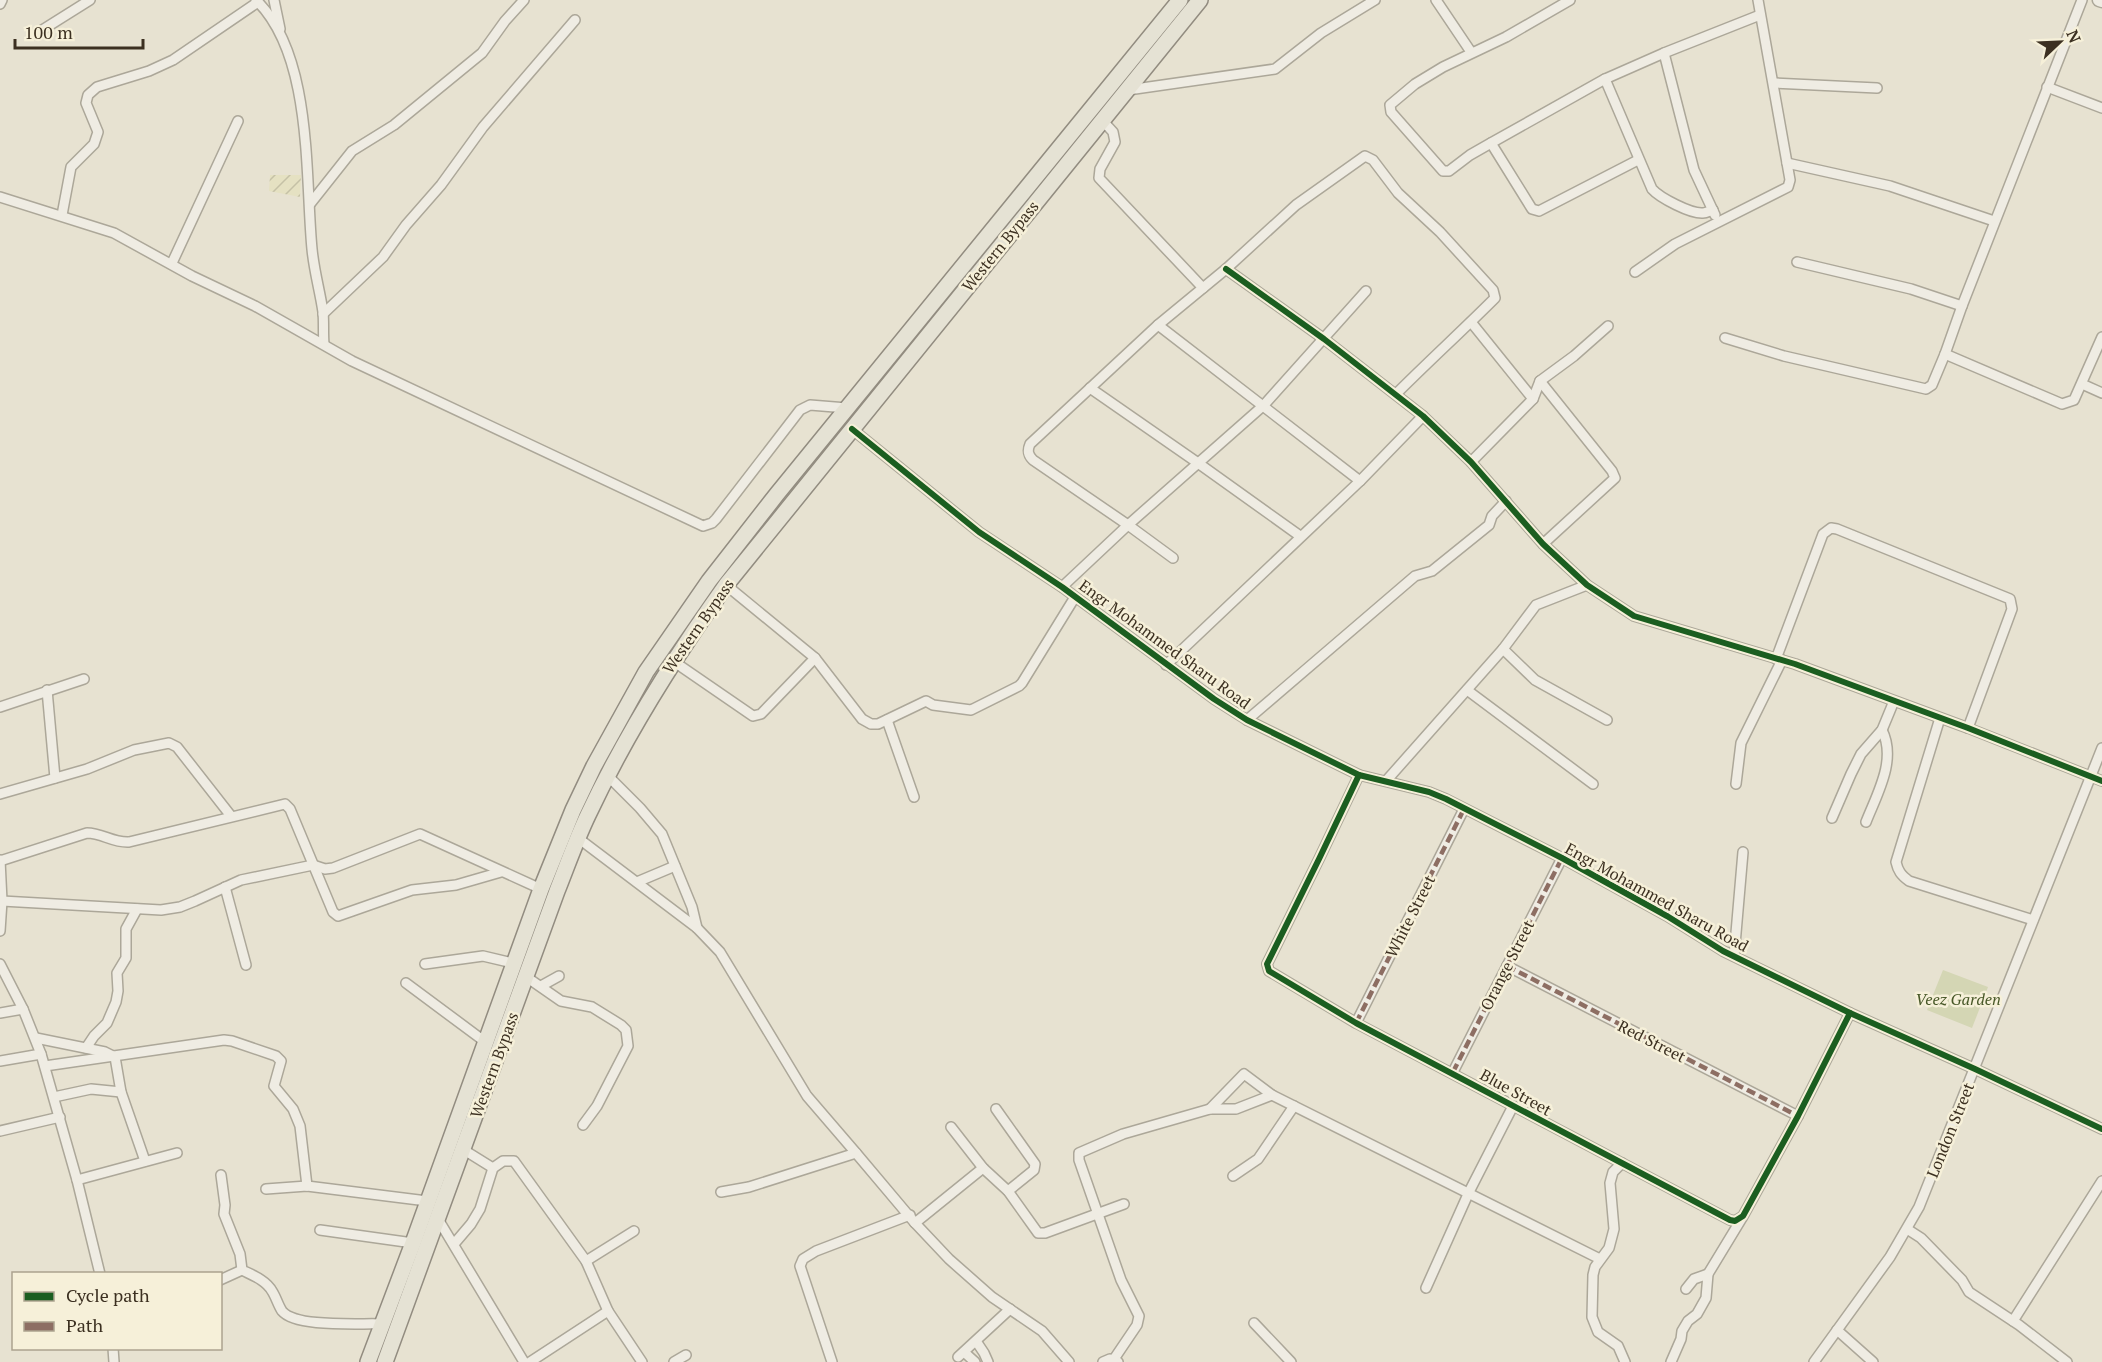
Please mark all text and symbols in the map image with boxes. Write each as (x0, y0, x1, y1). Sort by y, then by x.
scale bar (15, 12, 142, 50)
north arrow (2030, 12, 2090, 72)
text: 100 m (24, 20, 73, 44)
text: N (2061, 26, 2086, 46)
street label: Western Bypass (956, 196, 1044, 296)
street label: Western Bypass (657, 574, 739, 678)
street label: Engr Mohammed Sharu Road (1075, 574, 1255, 714)
street label: Engr Mohammed Sharu Road (1561, 837, 1753, 957)
street label: White Street (1380, 871, 1440, 961)
street label: Orange Street (1475, 916, 1539, 1014)
park label: Veez Garden (1915, 988, 2001, 1010)
street label: Western Bypass (465, 1009, 523, 1121)
street label: Red Street (1614, 1015, 1690, 1067)
street label: Blue Street (1476, 1063, 1556, 1121)
street label: London Street (1921, 1079, 1979, 1181)
legend (12, 1272, 222, 1350)
text: Cycle path (66, 1283, 150, 1307)
text: Path (66, 1313, 103, 1337)

